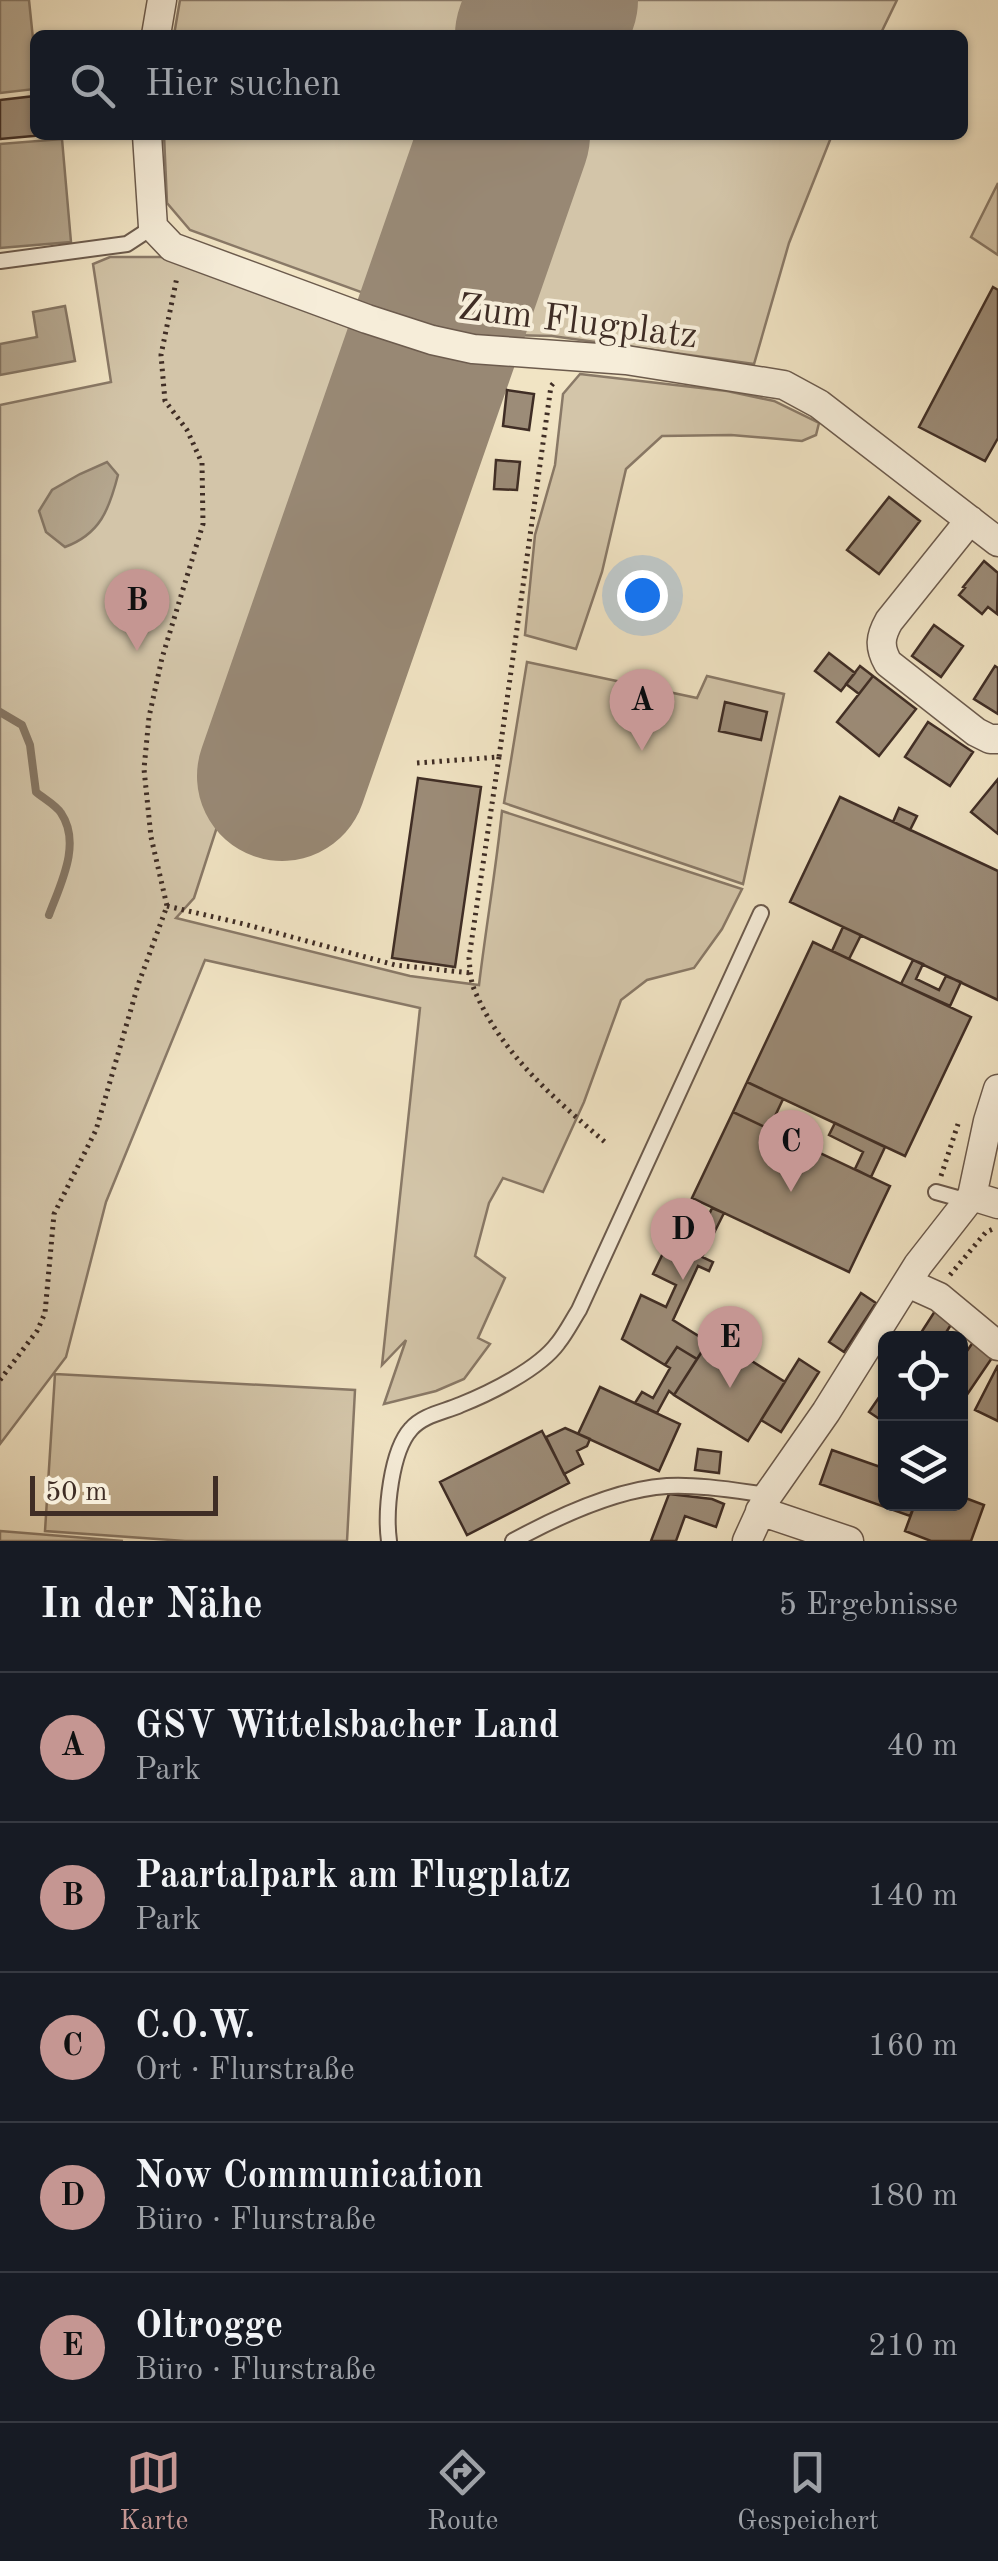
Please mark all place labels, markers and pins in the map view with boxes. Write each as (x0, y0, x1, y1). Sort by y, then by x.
pin: B (104, 568, 170, 651)
pin: A (610, 668, 674, 751)
pin: C (758, 1110, 824, 1192)
pin: D (650, 1198, 716, 1280)
pin: E (698, 1306, 762, 1388)

